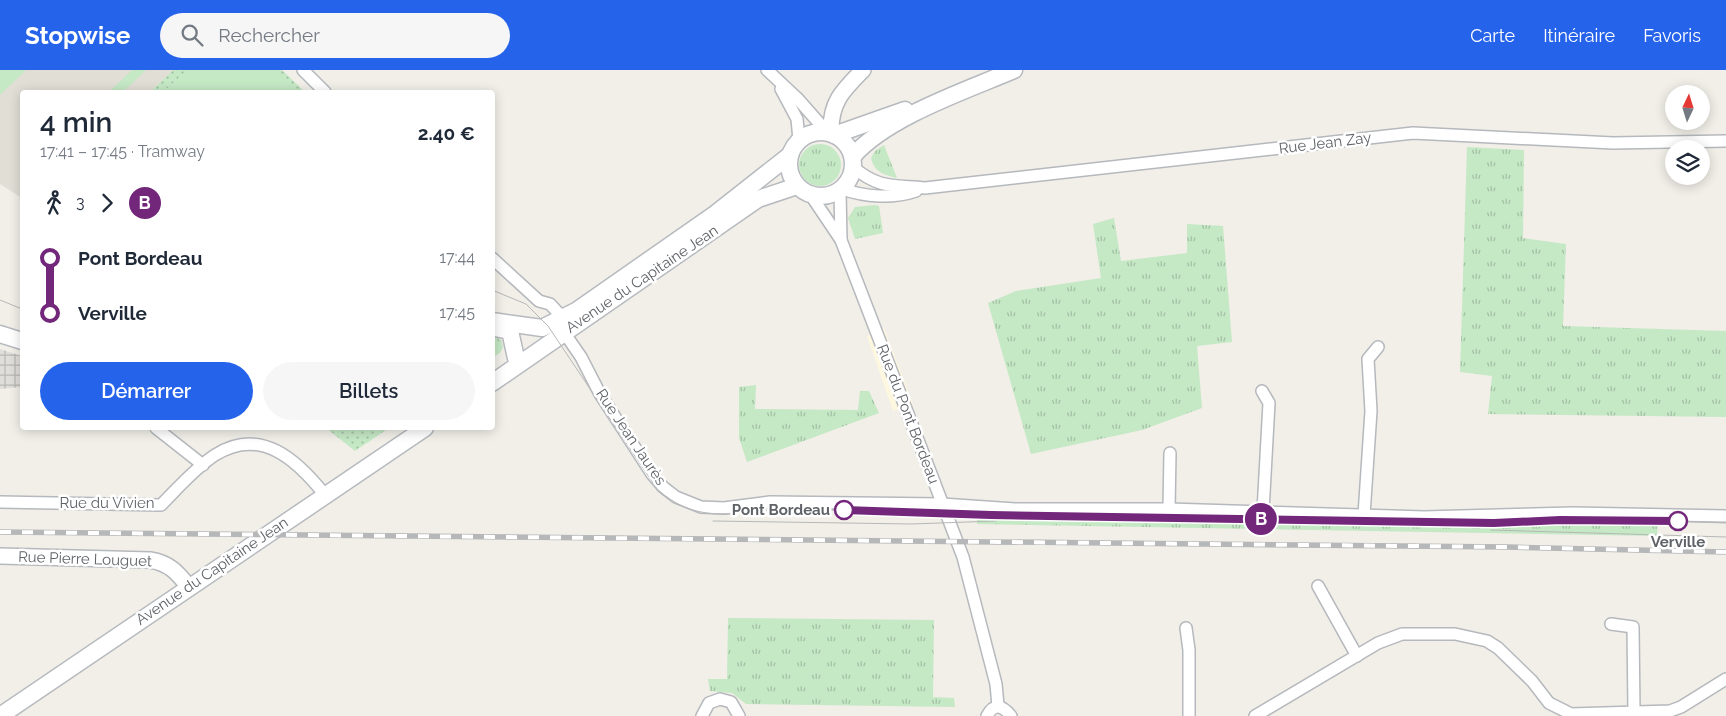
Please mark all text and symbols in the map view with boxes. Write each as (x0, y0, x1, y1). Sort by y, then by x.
search box (160, 13, 510, 58)
text: Stopwise (25, 21, 130, 50)
icon: search (178, 21, 206, 49)
text: Rechercher (218, 24, 320, 46)
text: Carte (1470, 25, 1515, 46)
text: Itinéraire (1543, 25, 1615, 46)
text: Favoris (1643, 25, 1701, 46)
north arrow (1665, 85, 1710, 130)
map controls (1665, 85, 1710, 185)
text: 4 min (40, 106, 112, 139)
text: 2.40 € (418, 122, 475, 144)
street label: Rue Jean Zay (1278, 128, 1372, 158)
button: layers (1665, 140, 1710, 185)
text: 17:41 – 17:45 · Tramway (40, 142, 205, 161)
icon: walk (40, 189, 68, 217)
icon: forward (93, 189, 121, 217)
text: B (139, 192, 151, 213)
text: 3 (76, 193, 85, 212)
street label: Avenue du Capitaine Jean (562, 221, 722, 337)
text: Pont Bordeau (78, 247, 202, 269)
text: 17:44 (439, 248, 475, 267)
text: Verville (78, 302, 147, 324)
text: 17:45 (439, 303, 475, 322)
street label: Rue du Pont Bordeau (873, 342, 943, 486)
button: Démarrer (40, 362, 253, 420)
button: Billets (263, 362, 475, 420)
street label: Rue Jean Jaurès (592, 385, 670, 489)
street label: Rue du Vivien (59, 494, 155, 512)
marker: Pont Bordeau (834, 500, 854, 520)
place label: Pont Bordeau (732, 501, 830, 519)
line badge: B (1245, 503, 1277, 535)
text: B (1255, 508, 1267, 529)
marker: Verville (1668, 511, 1688, 531)
street label: Avenue du Capitaine Jean (132, 513, 292, 629)
place label: Verville (1651, 533, 1705, 551)
street label: Rue Pierre Louguet (18, 548, 152, 570)

